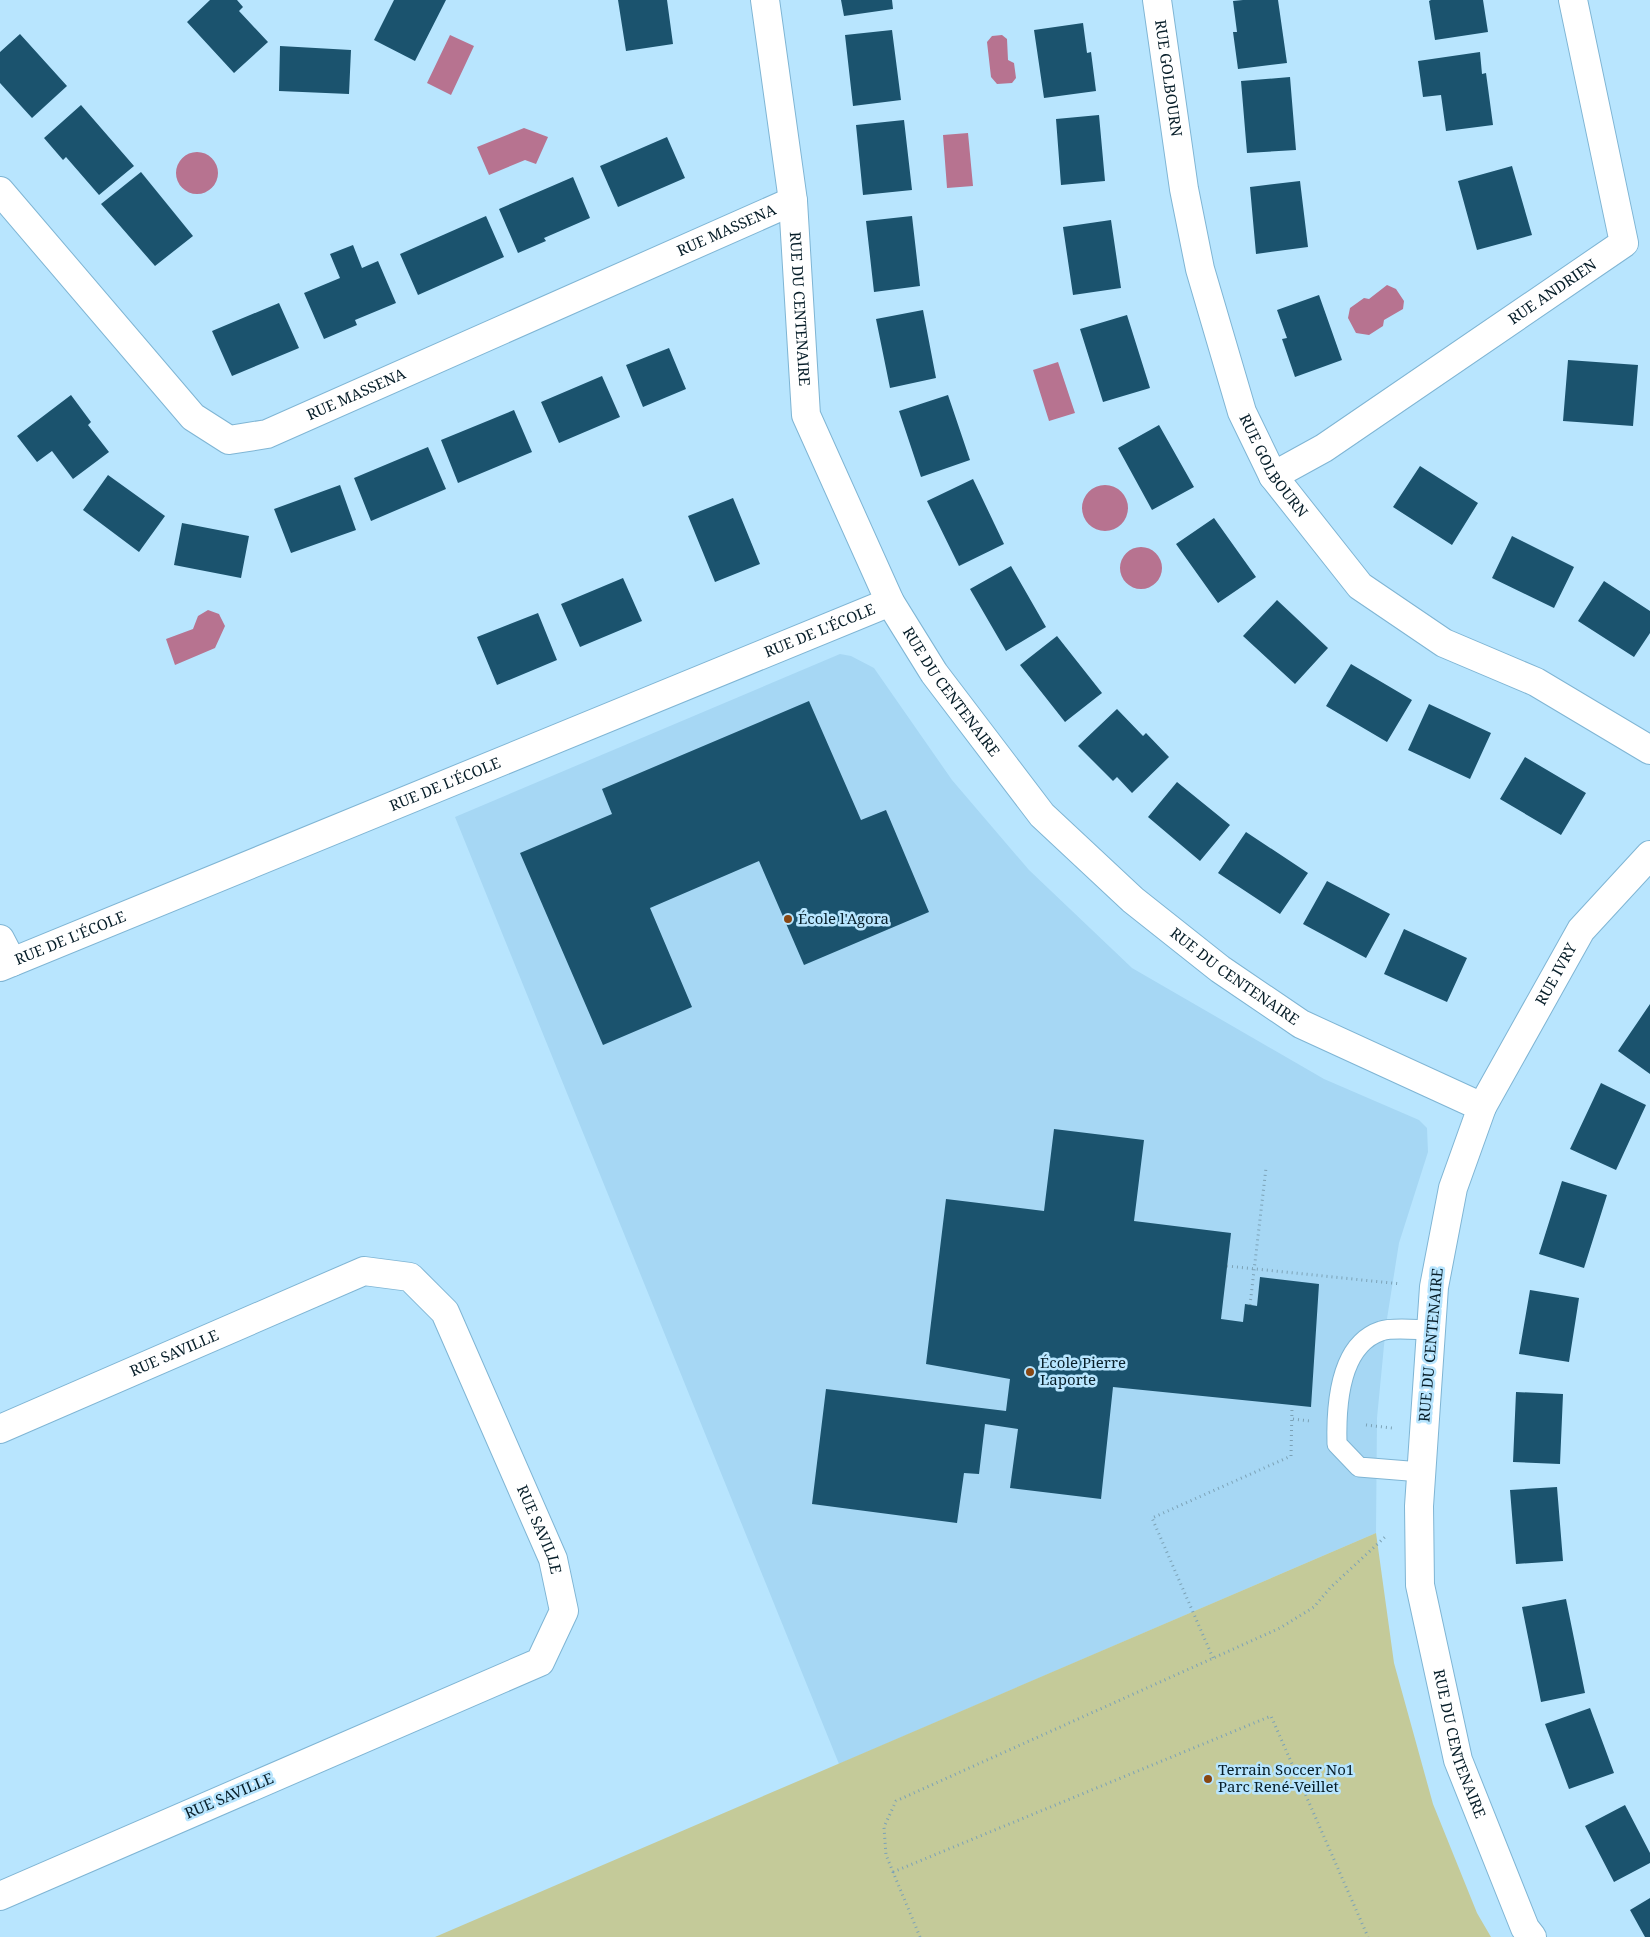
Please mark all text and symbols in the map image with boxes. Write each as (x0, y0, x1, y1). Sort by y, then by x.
street label: RUE GOLBOURN (1151, 18, 1187, 138)
street label: RUE MASSENA (674, 199, 779, 260)
street label: RUE DU CENTENAIRE (786, 231, 815, 387)
street label: RUE ANDRIEN (1504, 253, 1601, 328)
street label: RUE MASSENA (303, 363, 409, 424)
street label: RUE GOLBOURN (1235, 410, 1313, 521)
street label: RUE DE L'ÉCOLE (761, 598, 878, 662)
street label: RUE DU CENTENAIRE (899, 623, 1005, 760)
street label: RUE DE L'ÉCOLE (386, 752, 503, 815)
street label: RUE DE L'ÉCOLE (12, 906, 128, 969)
place label: École l'Agora (798, 908, 889, 928)
marker: École l'Agora (782, 913, 794, 925)
street label: RUE DU CENTENAIRE (1166, 922, 1304, 1029)
street label: RUE IVRY (1530, 939, 1581, 1008)
street label: RUE DU CENTENAIRE (1413, 1267, 1447, 1423)
street label: RUE SAVILLE (126, 1324, 221, 1380)
place label: École Pierre Laporte (1040, 1352, 1126, 1389)
marker: École Pierre Laporte (1024, 1366, 1036, 1378)
street label: RUE SAVILLE (513, 1482, 567, 1576)
street label: RUE DU CENTENAIRE (1430, 1667, 1491, 1821)
place label: Terrain Soccer No1 Parc René-Veillet (1218, 1759, 1354, 1796)
street label: RUE SAVILLE (181, 1767, 276, 1823)
marker: Terrain Soccer No1 Parc René-Veillet (1202, 1773, 1214, 1785)

